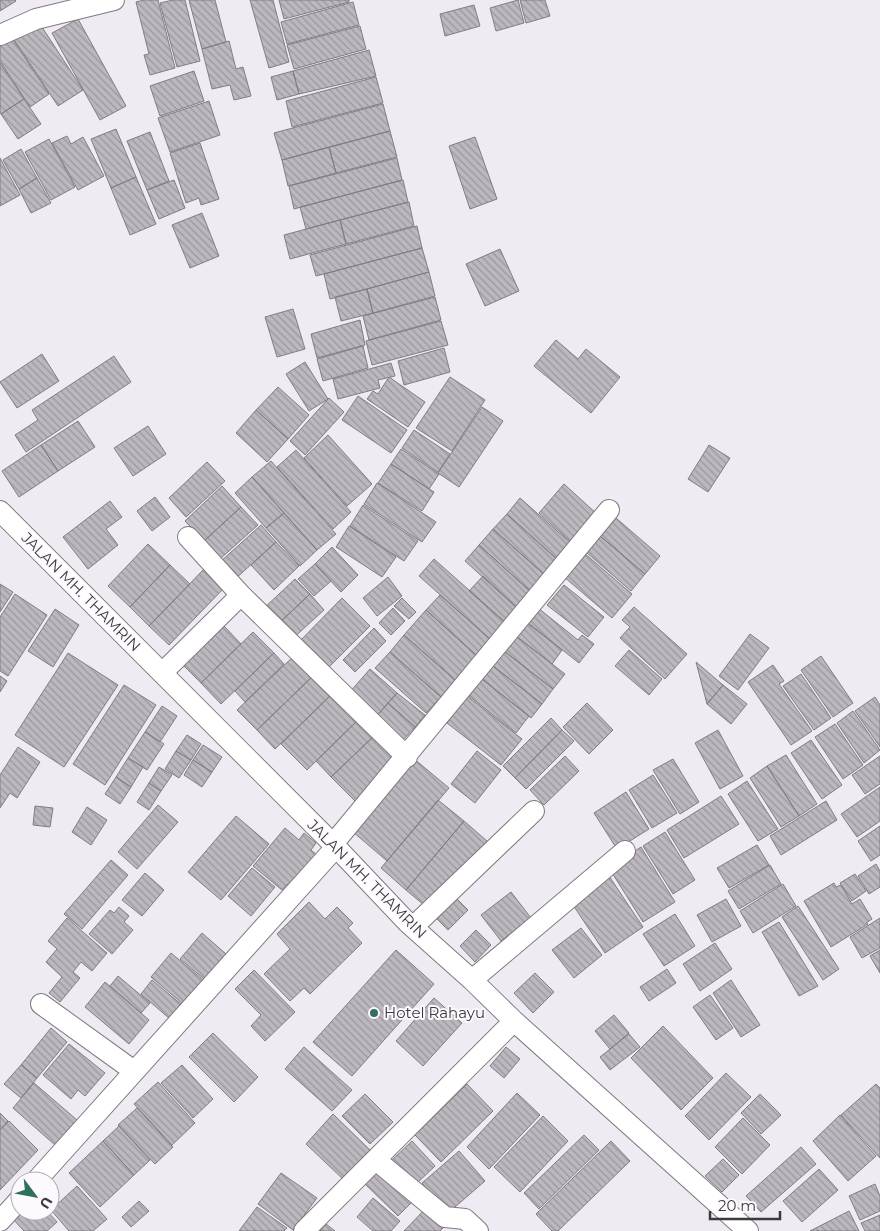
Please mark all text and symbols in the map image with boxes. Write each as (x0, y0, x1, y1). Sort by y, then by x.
street label: JALAN MH. THAMRIN (17, 527, 145, 655)
street label: JALAN MH. THAMRIN (303, 814, 431, 942)
place label: Hotel Rahayu (384, 1003, 485, 1022)
marker: Hotel Rahayu (368, 1007, 380, 1019)
north arrow (10, 1171, 60, 1221)
scale bar (710, 1188, 780, 1220)
text: U (35, 1193, 57, 1212)
text: 20 m (718, 1196, 756, 1215)

